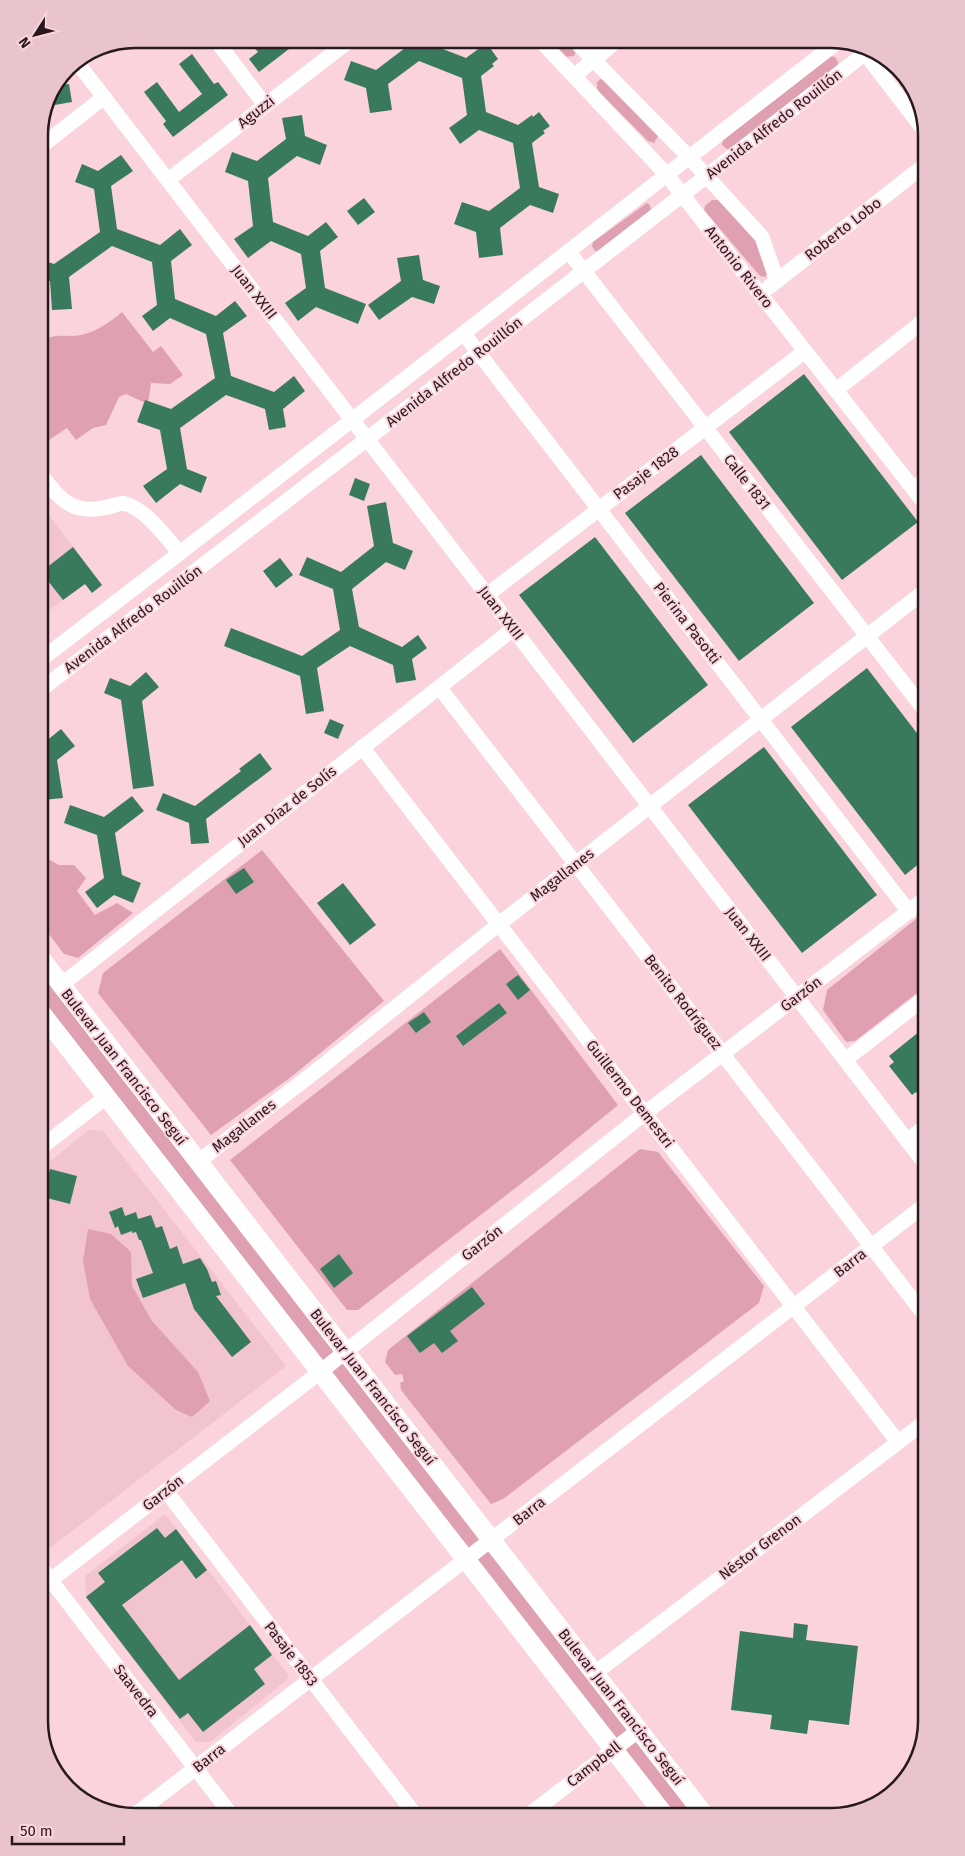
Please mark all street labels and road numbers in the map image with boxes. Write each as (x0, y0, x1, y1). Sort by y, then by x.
street label: Avenida Alfredo Rouillón (702, 65, 846, 183)
street label: Aguzzi (234, 92, 278, 132)
street label: Roberto Lobo (801, 194, 885, 264)
street label: Antonio Rivero (701, 222, 777, 312)
street label: Juan XXIII (227, 261, 281, 323)
street label: Avenida Alfredo Rouillón (382, 313, 526, 431)
street label: Pasaje 1828 (610, 443, 682, 503)
street label: Calle 1831 (720, 451, 774, 513)
street label: Avenida Alfredo Rouillón (60, 561, 206, 677)
street label: Pierina Pasotti (649, 579, 725, 667)
street label: Juan XXIII (474, 582, 528, 644)
street label: Juan Díaz de Solís (234, 762, 340, 850)
street label: Magallanes (526, 844, 598, 906)
street label: Juan XXIII (721, 903, 775, 965)
street label: Benito Rodríguez (640, 951, 726, 1054)
street label: Garzón (777, 973, 825, 1015)
street label: Bulevar Juan Francisco Seguí (57, 985, 191, 1149)
street label: Guillermo Demestri (582, 1036, 678, 1152)
street label: Magallanes (208, 1095, 280, 1157)
street label: Garzón (458, 1221, 506, 1265)
street label: Barra (830, 1245, 870, 1281)
street label: Bulevar Juan Francisco Seguí (306, 1305, 440, 1469)
street label: Garzón (139, 1471, 187, 1515)
street label: Barra (509, 1493, 549, 1529)
street label: Néstor Grenon (715, 1510, 805, 1584)
street label: Pasaje 1853 (260, 1618, 322, 1690)
street label: Bulevar Juan Francisco Seguí (554, 1625, 688, 1789)
street label: Saavedra (110, 1661, 162, 1721)
street label: Campbell (563, 1737, 625, 1791)
street label: Barra (189, 1740, 229, 1776)

